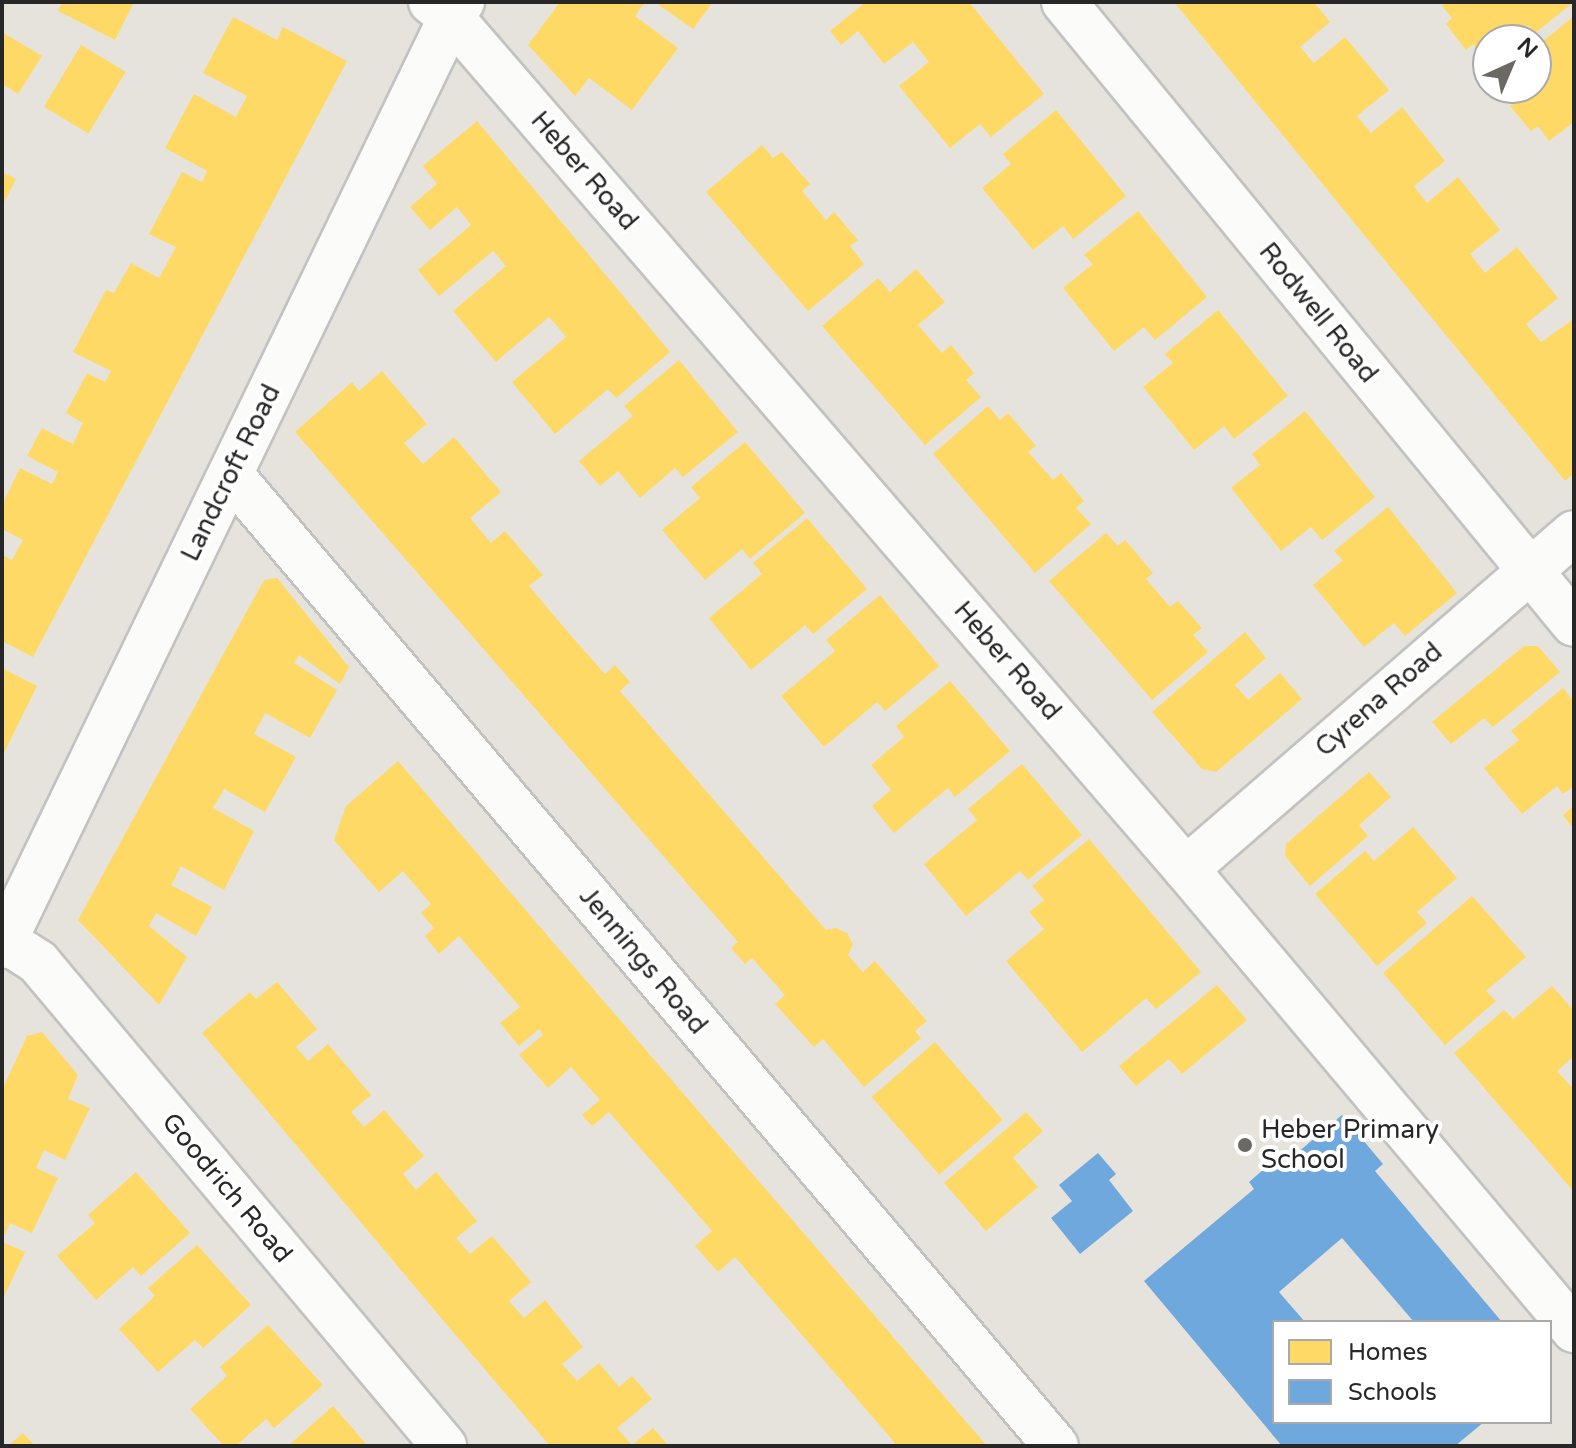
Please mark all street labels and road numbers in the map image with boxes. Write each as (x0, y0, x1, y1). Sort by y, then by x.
street label: Heber Road (524, 105, 644, 237)
street label: Rodwell Road (1252, 237, 1384, 389)
street label: Landcroft Road (175, 380, 287, 566)
street label: Heber Road (947, 595, 1067, 727)
street label: Cyrena Road (1309, 637, 1449, 763)
street label: Jennings Road (573, 881, 713, 1041)
street label: Goodrich Road (155, 1107, 299, 1269)

